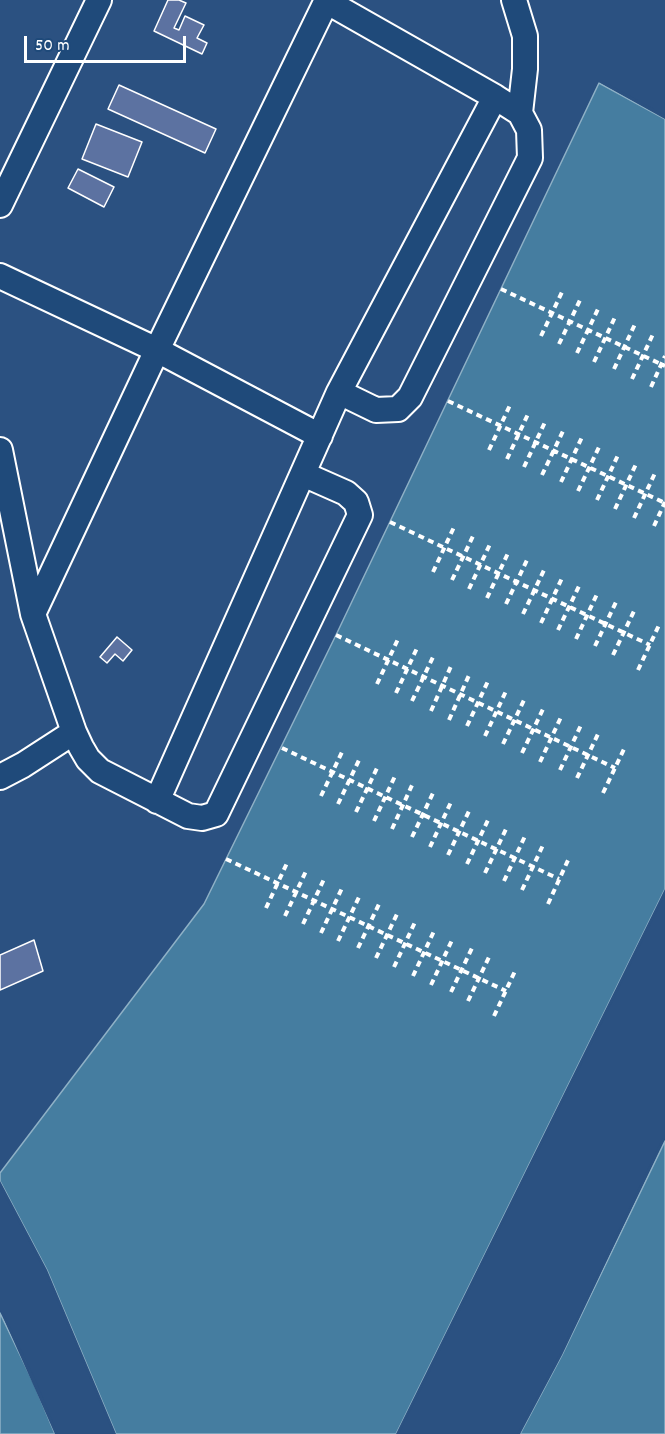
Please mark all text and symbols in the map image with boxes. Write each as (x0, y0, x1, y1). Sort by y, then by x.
scale bar (27, 24, 189, 62)
text: 50 m (35, 34, 70, 59)

